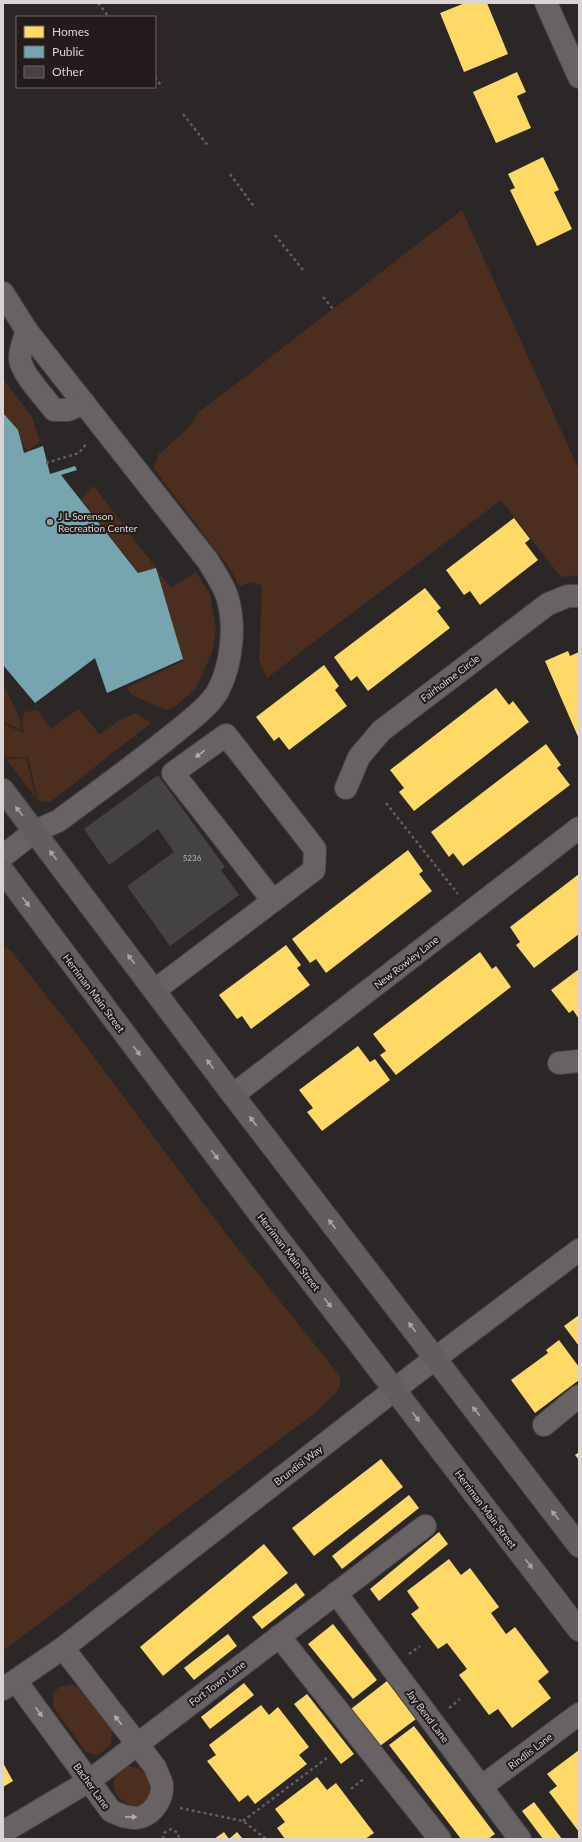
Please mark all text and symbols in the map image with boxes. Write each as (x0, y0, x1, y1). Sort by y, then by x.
legend (16, 16, 156, 88)
text: Homes (52, 24, 89, 39)
text: Public (52, 44, 84, 59)
text: Other (52, 64, 84, 79)
place label: J L Sorenson Recreation Center (58, 510, 138, 534)
marker: J L Sorenson Recreation Center (45, 517, 55, 527)
street label: Fairholme Circle (418, 652, 482, 704)
one-way arrow (194, 750, 205, 758)
one-way arrow (15, 805, 23, 816)
one-way arrow (49, 850, 57, 861)
house number: 5236 (183, 853, 202, 863)
one-way arrow (22, 897, 30, 907)
street label: New Rowley Lane (371, 933, 441, 991)
street label: Herriman Main Street (61, 952, 128, 1035)
one-way arrow (127, 954, 135, 965)
one-way arrow (133, 1046, 141, 1056)
one-way arrow (205, 1058, 214, 1069)
one-way arrow (249, 1116, 258, 1127)
one-way arrow (211, 1150, 219, 1161)
street label: Herriman Main Street (255, 1211, 323, 1293)
one-way arrow (328, 1219, 337, 1230)
one-way arrow (323, 1297, 332, 1308)
one-way arrow (407, 1322, 416, 1333)
one-way arrow (472, 1406, 480, 1417)
one-way arrow (411, 1411, 420, 1422)
street label: Brundisi Way (271, 1442, 325, 1488)
street label: Herriman Main Street (453, 1468, 520, 1551)
one-way arrow (551, 1509, 560, 1520)
one-way arrow (524, 1559, 533, 1570)
street label: Fort Town Lane (186, 1658, 248, 1708)
street label: Jay Bend Lane (404, 1687, 452, 1745)
one-way arrow (35, 1707, 43, 1717)
one-way arrow (114, 1715, 122, 1726)
street label: Rindlis Lane (505, 1730, 555, 1772)
street label: Bacher Lane (71, 1761, 113, 1811)
one-way arrow (125, 1814, 138, 1820)

